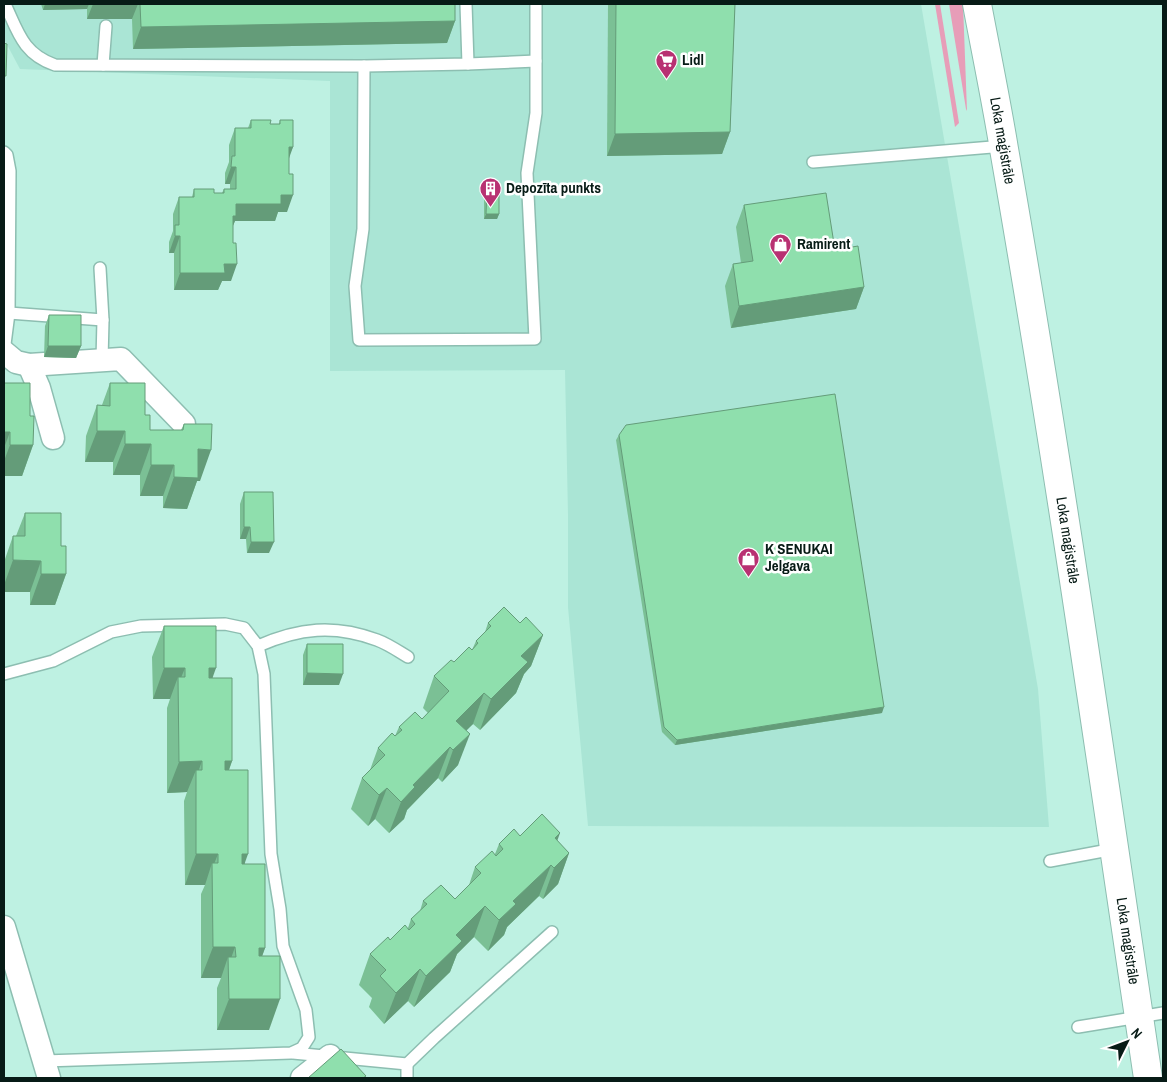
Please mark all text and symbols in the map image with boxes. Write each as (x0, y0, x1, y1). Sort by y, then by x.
supermarket icon: Lidl (654, 48, 678, 79)
place label: Lidl (682, 49, 704, 70)
street label: Loka maģistrāle (985, 95, 1021, 186)
building icon: Depozīta punkts (478, 176, 502, 207)
place label: Depozīta punkts (506, 177, 601, 198)
shop icon: Ramirent (769, 232, 793, 263)
place label: Ramirent (797, 233, 850, 254)
street label: Loka maģistrāle (1051, 495, 1085, 585)
place label: K SENUKAI Jelgava (765, 538, 833, 576)
shop icon: K SENUKAI Jelgava (737, 546, 761, 577)
street label: Loka maģistrāle (1111, 896, 1145, 986)
north arrow (1102, 1017, 1152, 1067)
text: N (1127, 1024, 1146, 1042)

